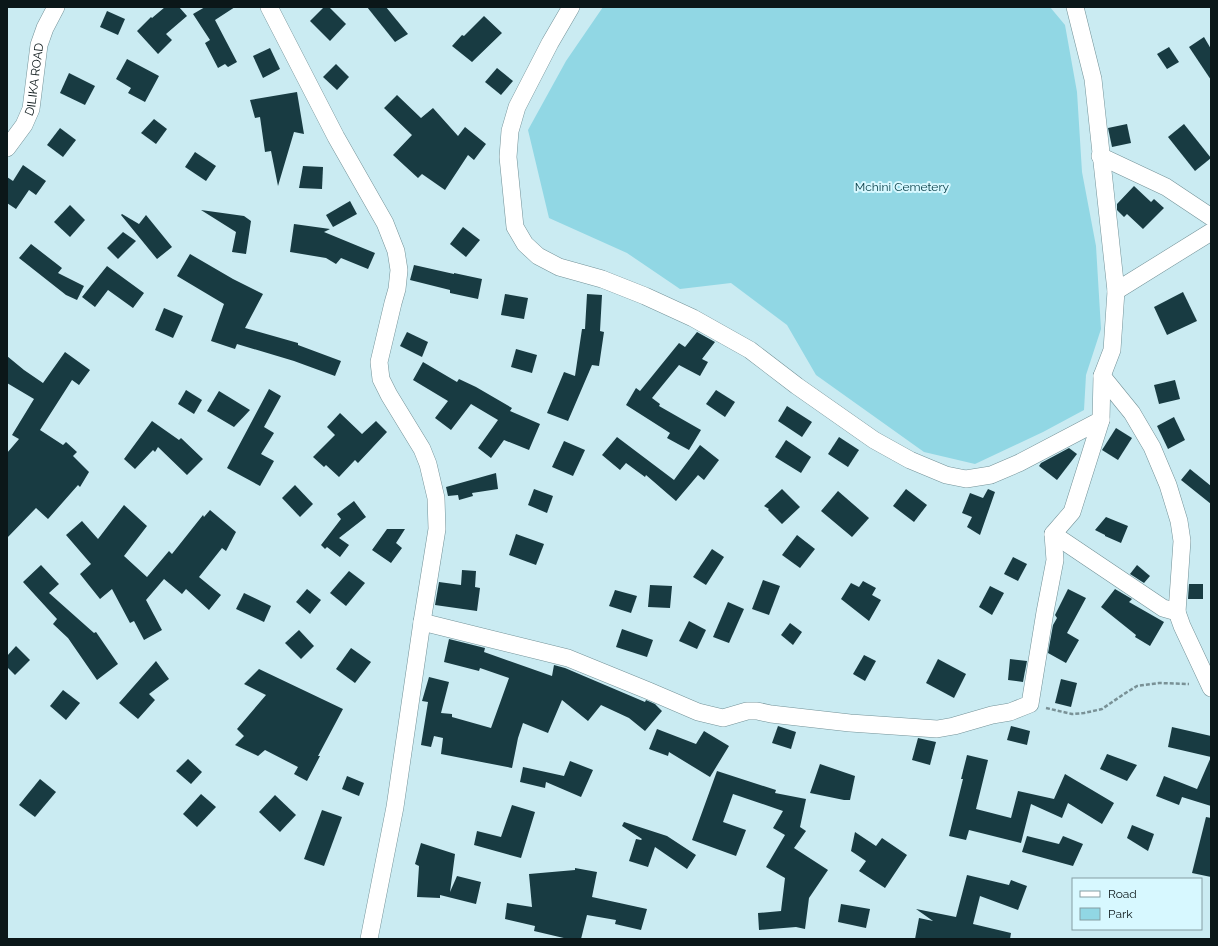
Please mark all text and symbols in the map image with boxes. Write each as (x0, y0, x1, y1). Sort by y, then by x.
street label: DILIKA ROAD (22, 42, 46, 118)
park label: Mchini Cemetery (855, 180, 950, 194)
legend (1072, 878, 1202, 930)
text: Road (1108, 887, 1137, 901)
text: Park (1108, 907, 1133, 921)

